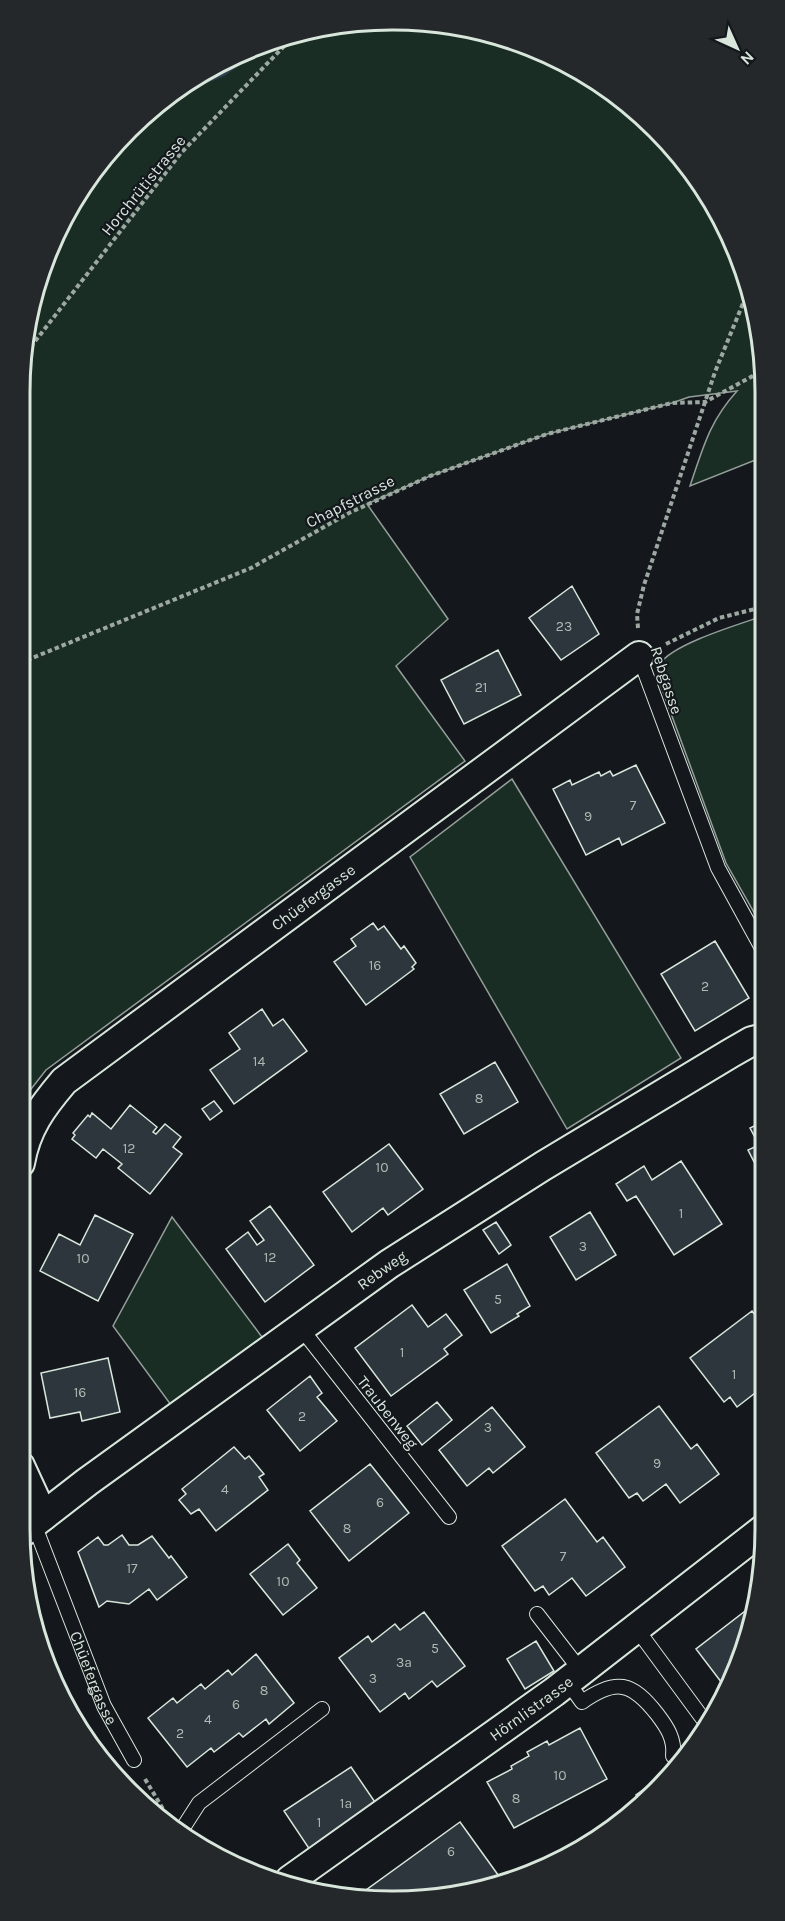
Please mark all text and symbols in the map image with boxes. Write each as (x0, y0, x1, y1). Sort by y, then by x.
north arrow (707, 18, 767, 78)
text: N (736, 47, 758, 69)
street label: Horchrütistrasse (97, 131, 190, 239)
street label: Chapfstrasse (303, 471, 398, 532)
house number: 23 (556, 618, 572, 635)
street label: Rebgasse (647, 644, 686, 717)
house number: 21 (475, 679, 487, 696)
house number: 7 (630, 797, 637, 814)
house number: 9 (584, 808, 592, 825)
street label: Chüefergasse (268, 860, 359, 935)
house number: 16 (369, 957, 381, 974)
house number: 2 (701, 978, 709, 995)
house number: 14 (253, 1053, 265, 1070)
house number: 8 (475, 1090, 483, 1107)
house number: 12 (123, 1140, 135, 1157)
house number: 10 (376, 1159, 388, 1176)
house number: 1 (679, 1205, 683, 1222)
house number: 3 (579, 1238, 587, 1255)
street label: Rebweg (353, 1246, 410, 1294)
house number: 12 (264, 1249, 276, 1266)
house number: 10 (77, 1250, 89, 1267)
house number: 5 (494, 1291, 502, 1308)
house number: 1 (400, 1344, 404, 1361)
house number: 1 (732, 1366, 736, 1383)
street label: Traubenweg (353, 1372, 422, 1453)
house number: 16 (74, 1384, 86, 1401)
house number: 2 (298, 1408, 306, 1425)
house number: 3 (484, 1419, 492, 1436)
house number: 9 (653, 1455, 661, 1472)
house number: 4 (221, 1481, 229, 1498)
house number: 6 (376, 1494, 384, 1511)
house number: 8 (343, 1520, 351, 1537)
house number: 7 (560, 1548, 567, 1565)
house number: 17 (126, 1560, 138, 1577)
house number: 10 (277, 1573, 289, 1590)
street label: Chüefergasse (66, 1628, 121, 1728)
house number: 5 (431, 1640, 439, 1657)
house number: 3a (396, 1654, 412, 1671)
house number: 3 (369, 1670, 377, 1687)
street label: Hörnlistrasse (486, 1672, 577, 1745)
house number: 8 (260, 1682, 268, 1699)
house number: 6 (232, 1696, 240, 1713)
house number: 4 (204, 1711, 212, 1728)
house number: 2 (176, 1725, 184, 1742)
house number: 10 (554, 1767, 566, 1784)
house number: 8 (512, 1790, 520, 1807)
house number: 1a (340, 1795, 352, 1812)
house number: 1 (317, 1814, 321, 1831)
house number: 6 (447, 1843, 455, 1860)

